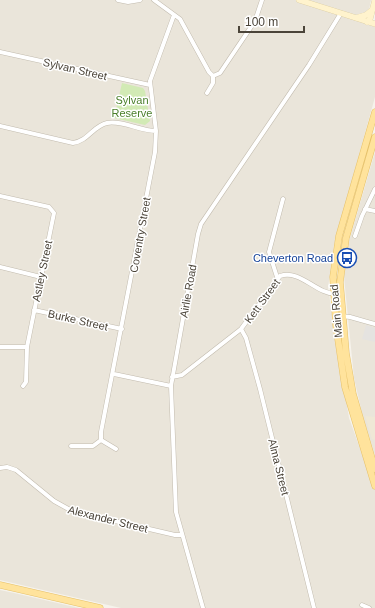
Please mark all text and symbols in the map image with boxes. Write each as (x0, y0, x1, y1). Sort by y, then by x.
scale bar (239, 8, 304, 34)
text: 100 m (245, 15, 278, 29)
street label: Sylvan Street (42, 56, 108, 82)
park label: Sylvan Reserve (112, 94, 152, 119)
street label: Coventry Street (127, 196, 153, 274)
street label: Astley Street (30, 239, 54, 303)
bus stop icon: Cheverton Road (336, 247, 358, 269)
place label: Cheverton Road (253, 252, 333, 264)
street label: Airlie Road (177, 263, 199, 319)
street label: Kett Street (242, 276, 282, 326)
street label: Main Road (328, 284, 344, 338)
street label: Burke Street (47, 307, 109, 333)
street label: Alma Street (266, 438, 292, 496)
street label: Alexander Street (67, 503, 149, 535)

